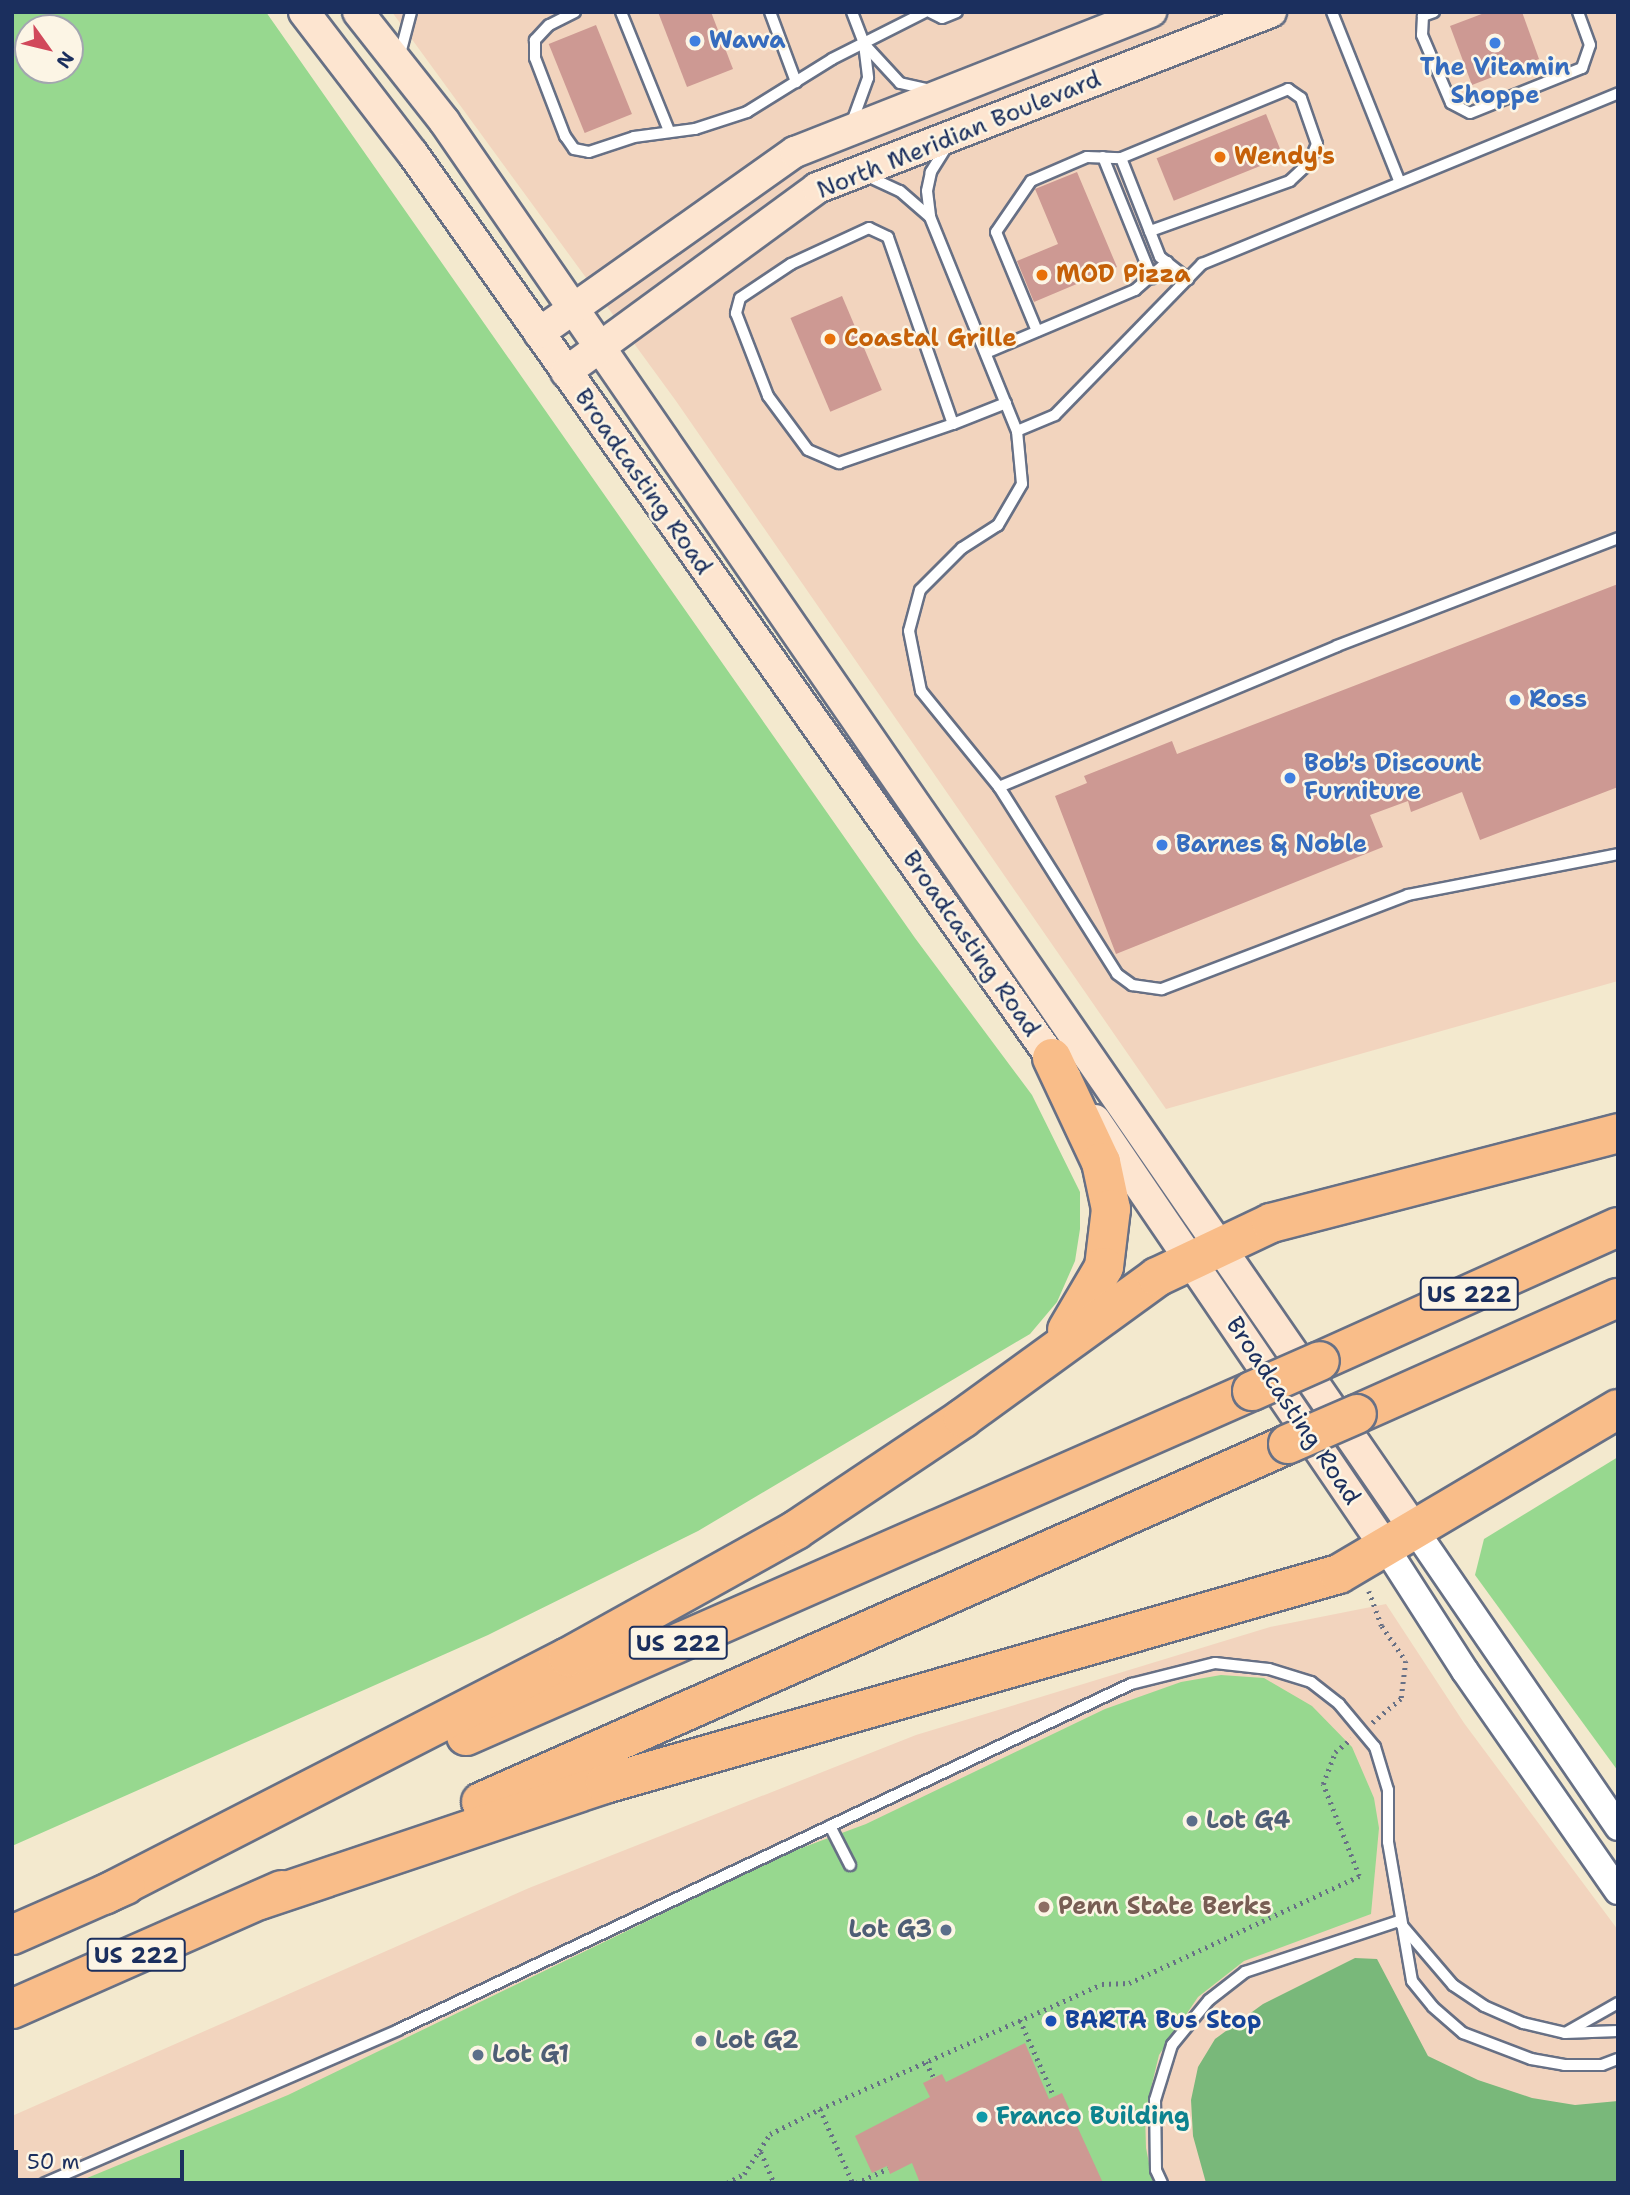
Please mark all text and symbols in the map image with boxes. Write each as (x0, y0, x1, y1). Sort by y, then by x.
north arrow (14, 14, 84, 84)
place label: Wawa (709, 27, 786, 55)
marker: Wawa (687, 33, 703, 49)
marker: The Vitamin Shoppe (1487, 35, 1503, 51)
text: N (51, 47, 80, 73)
place label: The Vitamin Shoppe (1420, 54, 1570, 110)
street label: North Meridian Boulevard (813, 65, 1105, 205)
place label: Wendy's (1234, 143, 1335, 171)
marker: Wendy's (1212, 149, 1228, 165)
place label: MOD Pizza (1056, 261, 1191, 289)
marker: MOD Pizza (1034, 267, 1050, 283)
place label: Coastal Grille (844, 325, 1017, 353)
marker: Coastal Grille (822, 331, 838, 347)
street label: Broadcasting Road (568, 383, 718, 581)
place label: Ross (1529, 686, 1587, 714)
marker: Ross (1507, 692, 1523, 708)
place label: Bob's Discount Furniture (1304, 750, 1482, 806)
marker: Bob's Discount Furniture (1282, 770, 1298, 786)
place label: Barnes & Noble (1176, 831, 1367, 859)
marker: Barnes & Noble (1154, 837, 1170, 853)
street label: Broadcasting Road (896, 845, 1046, 1043)
road number: US 222 (1418, 1274, 1520, 1314)
street label: Broadcasting Road (1219, 1312, 1367, 1510)
road number: US 222 (627, 1624, 729, 1662)
place label: Lot G4 (1206, 1807, 1290, 1835)
marker: Lot G4 (1184, 1813, 1200, 1829)
place label: Penn State Berks (1058, 1893, 1272, 1921)
marker: Penn State Berks (1036, 1899, 1052, 1915)
place label: Lot G3 (849, 1916, 932, 1944)
marker: Lot G3 (938, 1922, 954, 1938)
road number: US 222 (85, 1936, 187, 1974)
place label: BARTA Bus Stop (1065, 2007, 1261, 2035)
marker: BARTA Bus Stop (1043, 2013, 1059, 2029)
place label: Lot G2 (715, 2027, 798, 2055)
marker: Lot G2 (693, 2033, 709, 2049)
place label: Lot G1 (492, 2041, 569, 2069)
marker: Lot G1 (470, 2047, 486, 2063)
place label: Franco Building (996, 2103, 1190, 2131)
marker: Franco Building (974, 2109, 990, 2125)
scale bar (18, 2136, 187, 2180)
text: 50 m (27, 2148, 80, 2176)

